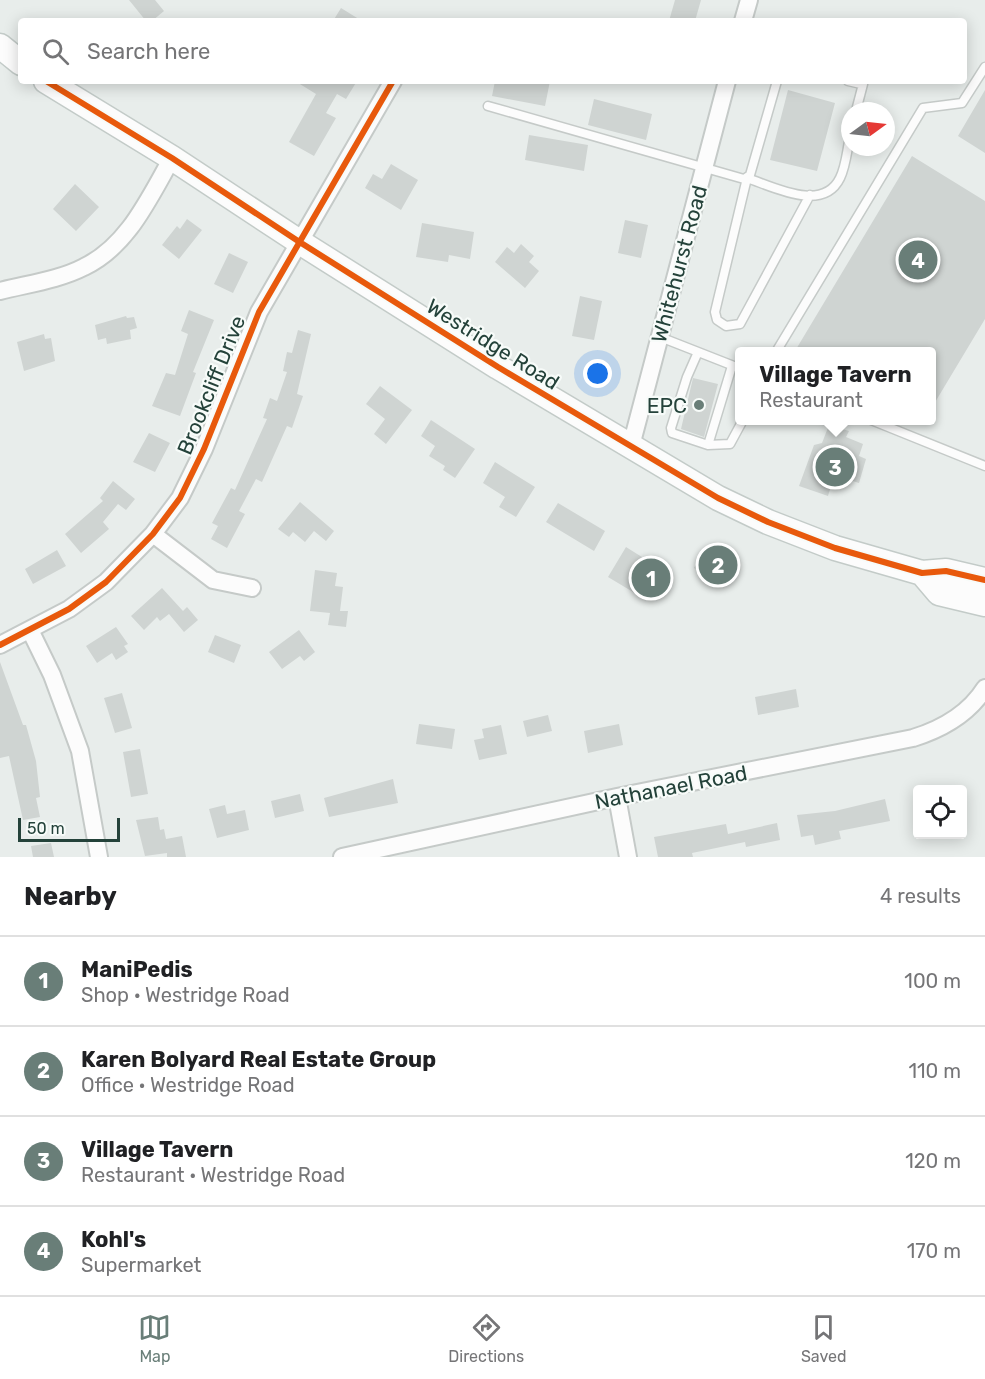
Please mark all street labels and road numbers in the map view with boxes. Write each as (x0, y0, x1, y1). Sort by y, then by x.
street label: Whitehurst Road (646, 183, 712, 345)
street label: Westridge Road (422, 293, 564, 395)
street label: Brookcliff Drive (172, 312, 250, 458)
street label: Nathanael Road (593, 760, 749, 814)

